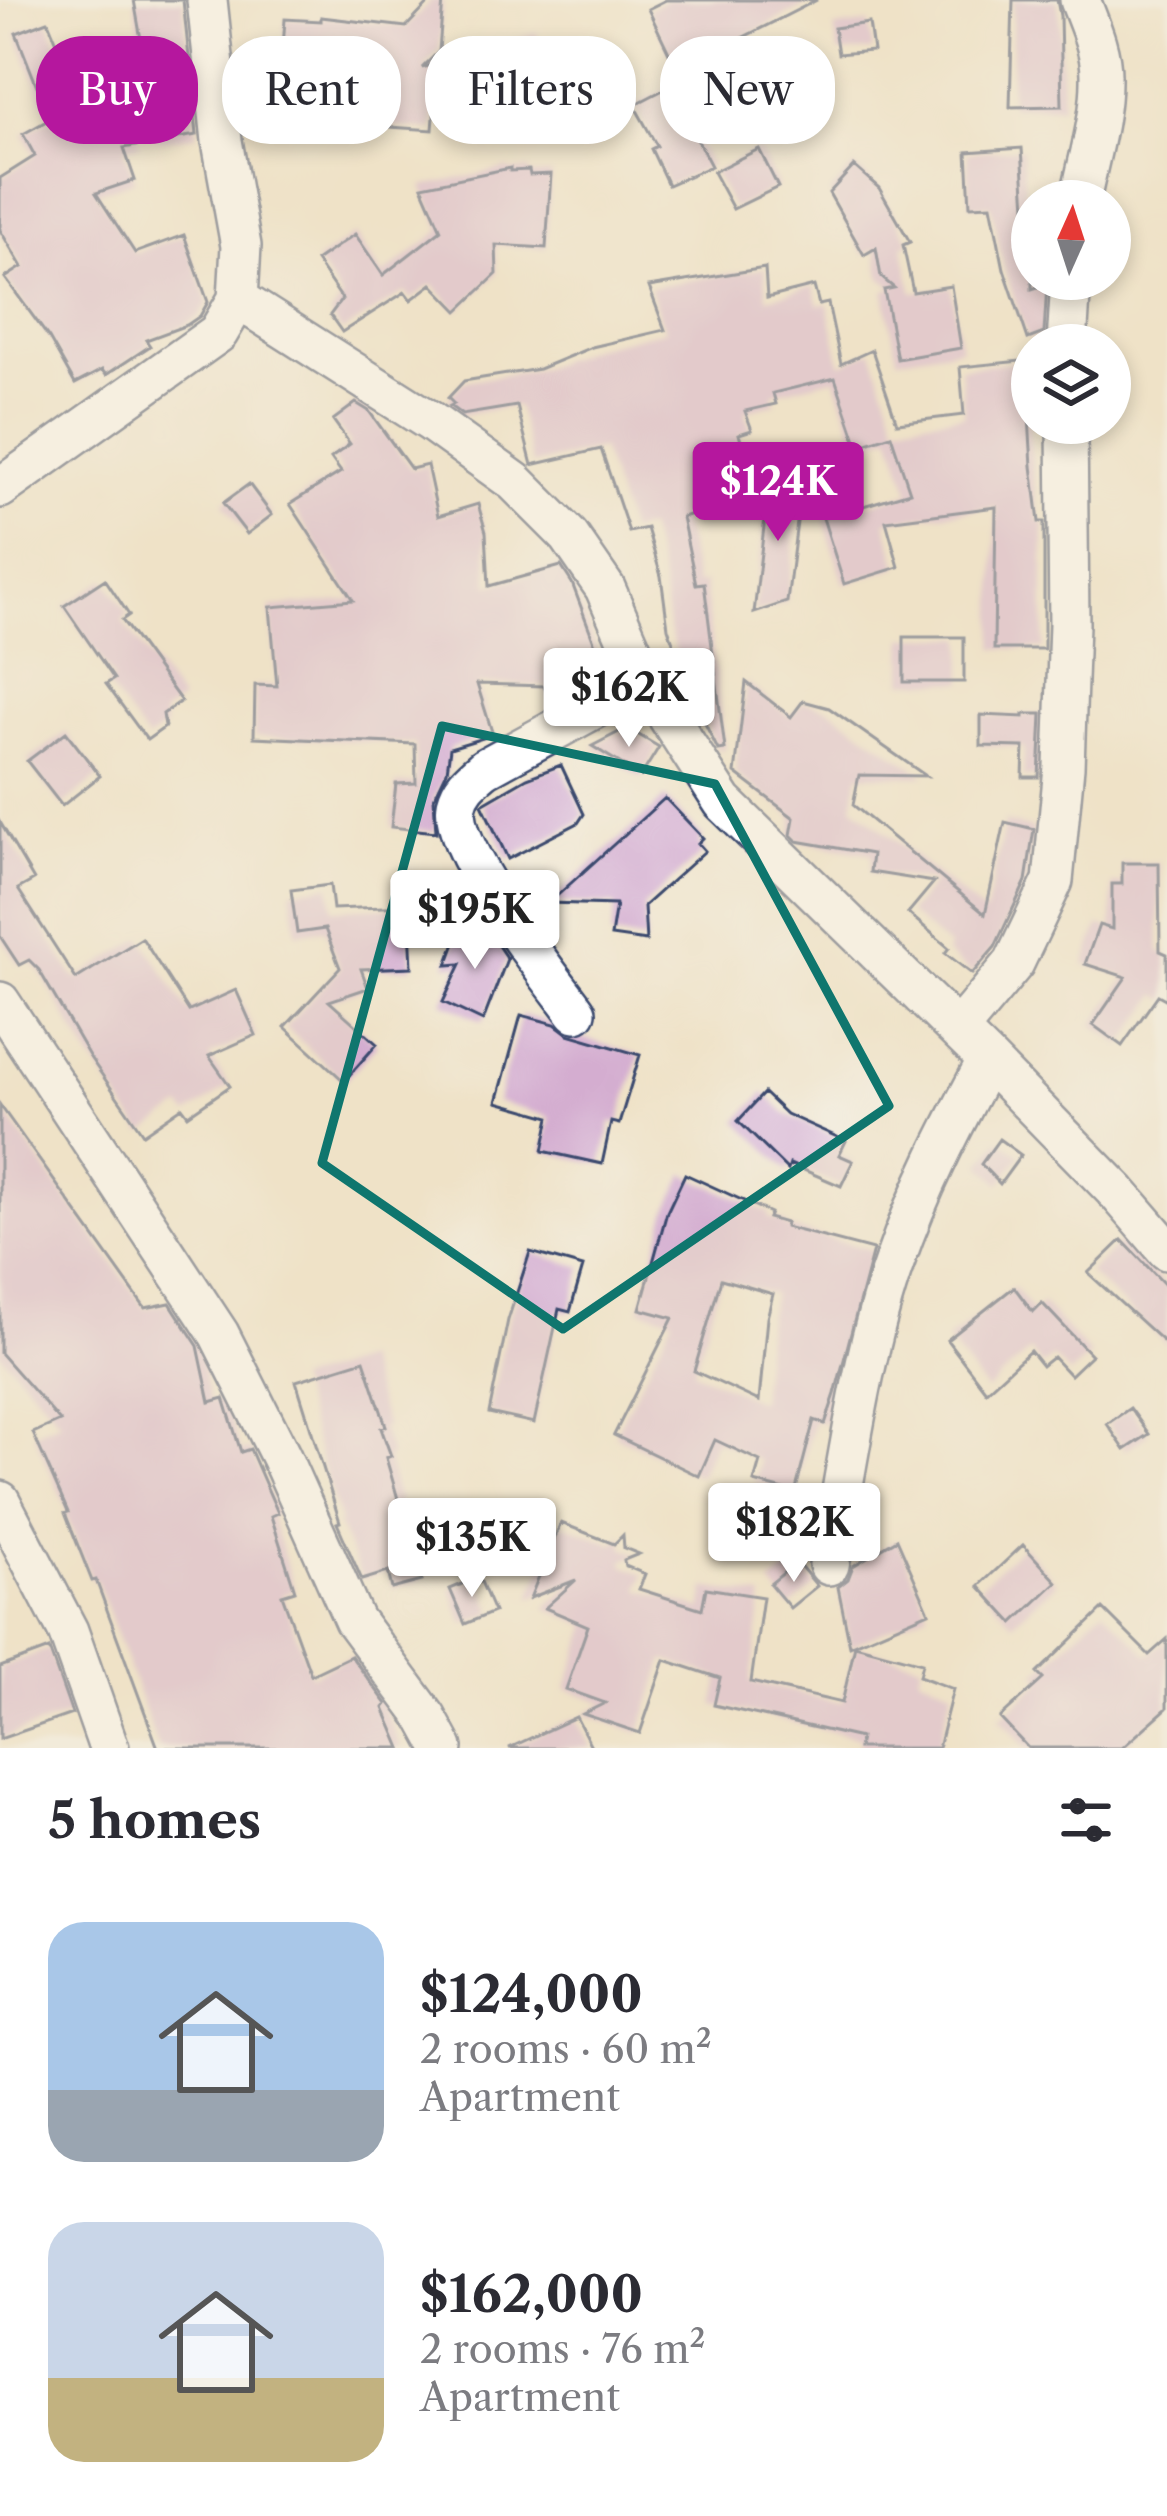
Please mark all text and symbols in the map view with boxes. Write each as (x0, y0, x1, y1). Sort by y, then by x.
chip: Buy (36, 36, 198, 144)
chip: Rent (222, 36, 401, 144)
chip: Filters (425, 36, 636, 144)
chip: New (660, 36, 835, 144)
north arrow (1011, 180, 1131, 300)
map controls (1011, 180, 1131, 444)
button: layers (1011, 324, 1131, 444)
pin: $124K (694, 442, 862, 544)
text: $124K (720, 457, 836, 505)
pin: $162K (545, 648, 713, 750)
text: $162K (571, 663, 687, 711)
pin: $195K (391, 870, 559, 972)
text: $195K (417, 885, 533, 933)
pin: $182K (710, 1483, 878, 1585)
pin: $135K (388, 1498, 556, 1600)
text: $182K (735, 1498, 853, 1546)
text: $135K (415, 1513, 529, 1561)
icon: filters (1053, 1787, 1119, 1853)
text: 5 homes (48, 1789, 261, 1851)
text: $124,000 (420, 1963, 643, 2025)
icon: home (144, 1970, 288, 2114)
text: 2 rooms · 60 m² (420, 2025, 712, 2073)
text: Apartment (420, 2073, 620, 2121)
text: $162,000 (420, 2263, 643, 2325)
icon: home (144, 2270, 288, 2414)
text: 2 rooms · 76 m² (420, 2325, 706, 2373)
text: Apartment (420, 2373, 620, 2421)

